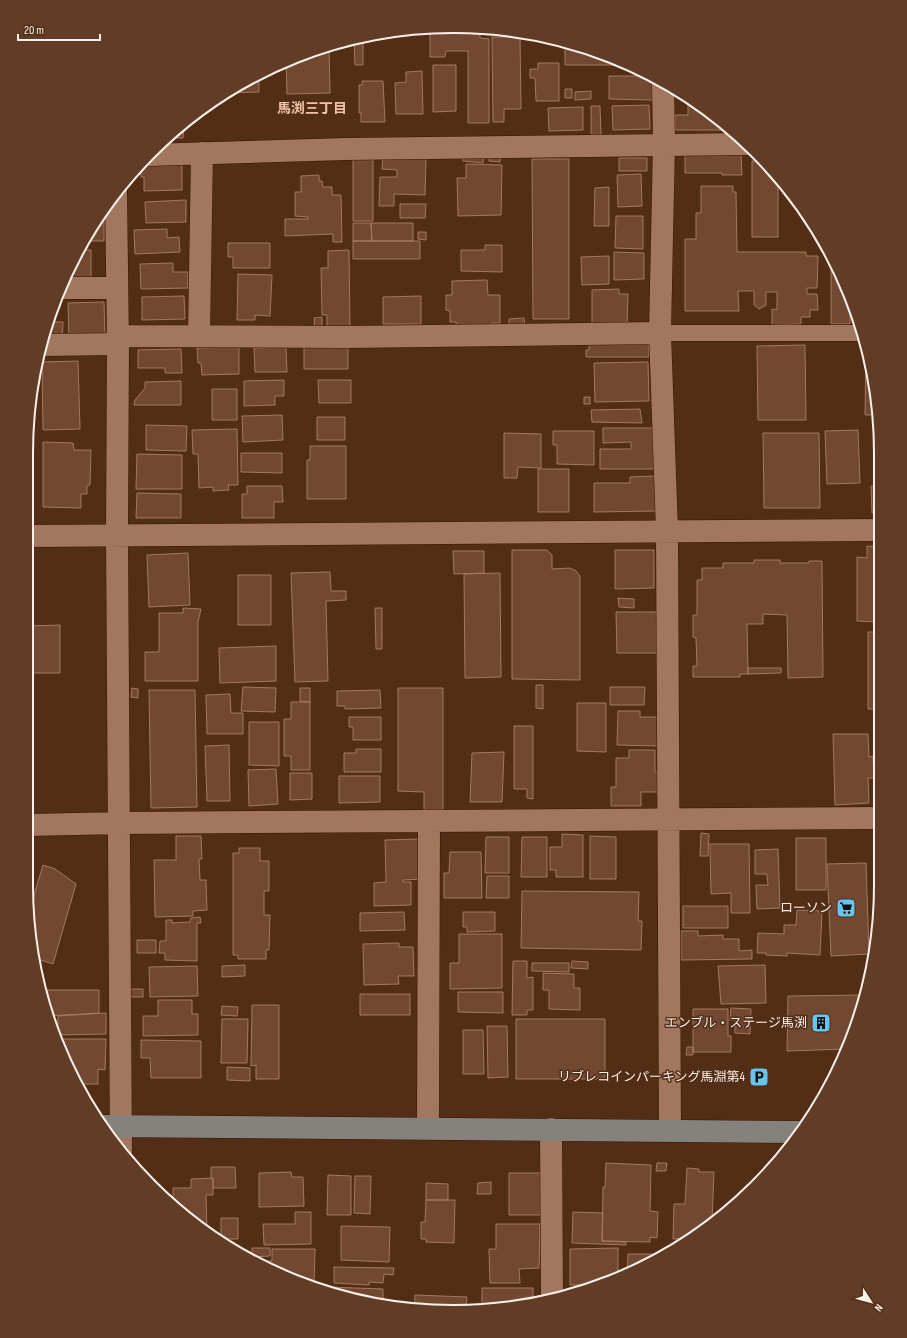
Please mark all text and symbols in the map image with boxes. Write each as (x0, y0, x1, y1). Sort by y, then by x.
scale bar (18, 16, 100, 42)
text: 20 m (24, 23, 44, 38)
district label: 馬渕三丁目 (277, 100, 347, 117)
supermarket icon: ローソン (835, 897, 857, 919)
place label: ローソン (780, 900, 832, 916)
building icon: エンブル・ステージ馬渕 (810, 1012, 832, 1034)
place label: エンブル・ステージ馬渕 (665, 1015, 807, 1031)
parking icon: リブレコインパーキング馬淵第4 (748, 1066, 770, 1088)
place label: リブレコインパーキング馬淵第4 (558, 1069, 746, 1085)
north arrow (851, 1282, 891, 1322)
text: N (872, 1301, 886, 1314)

